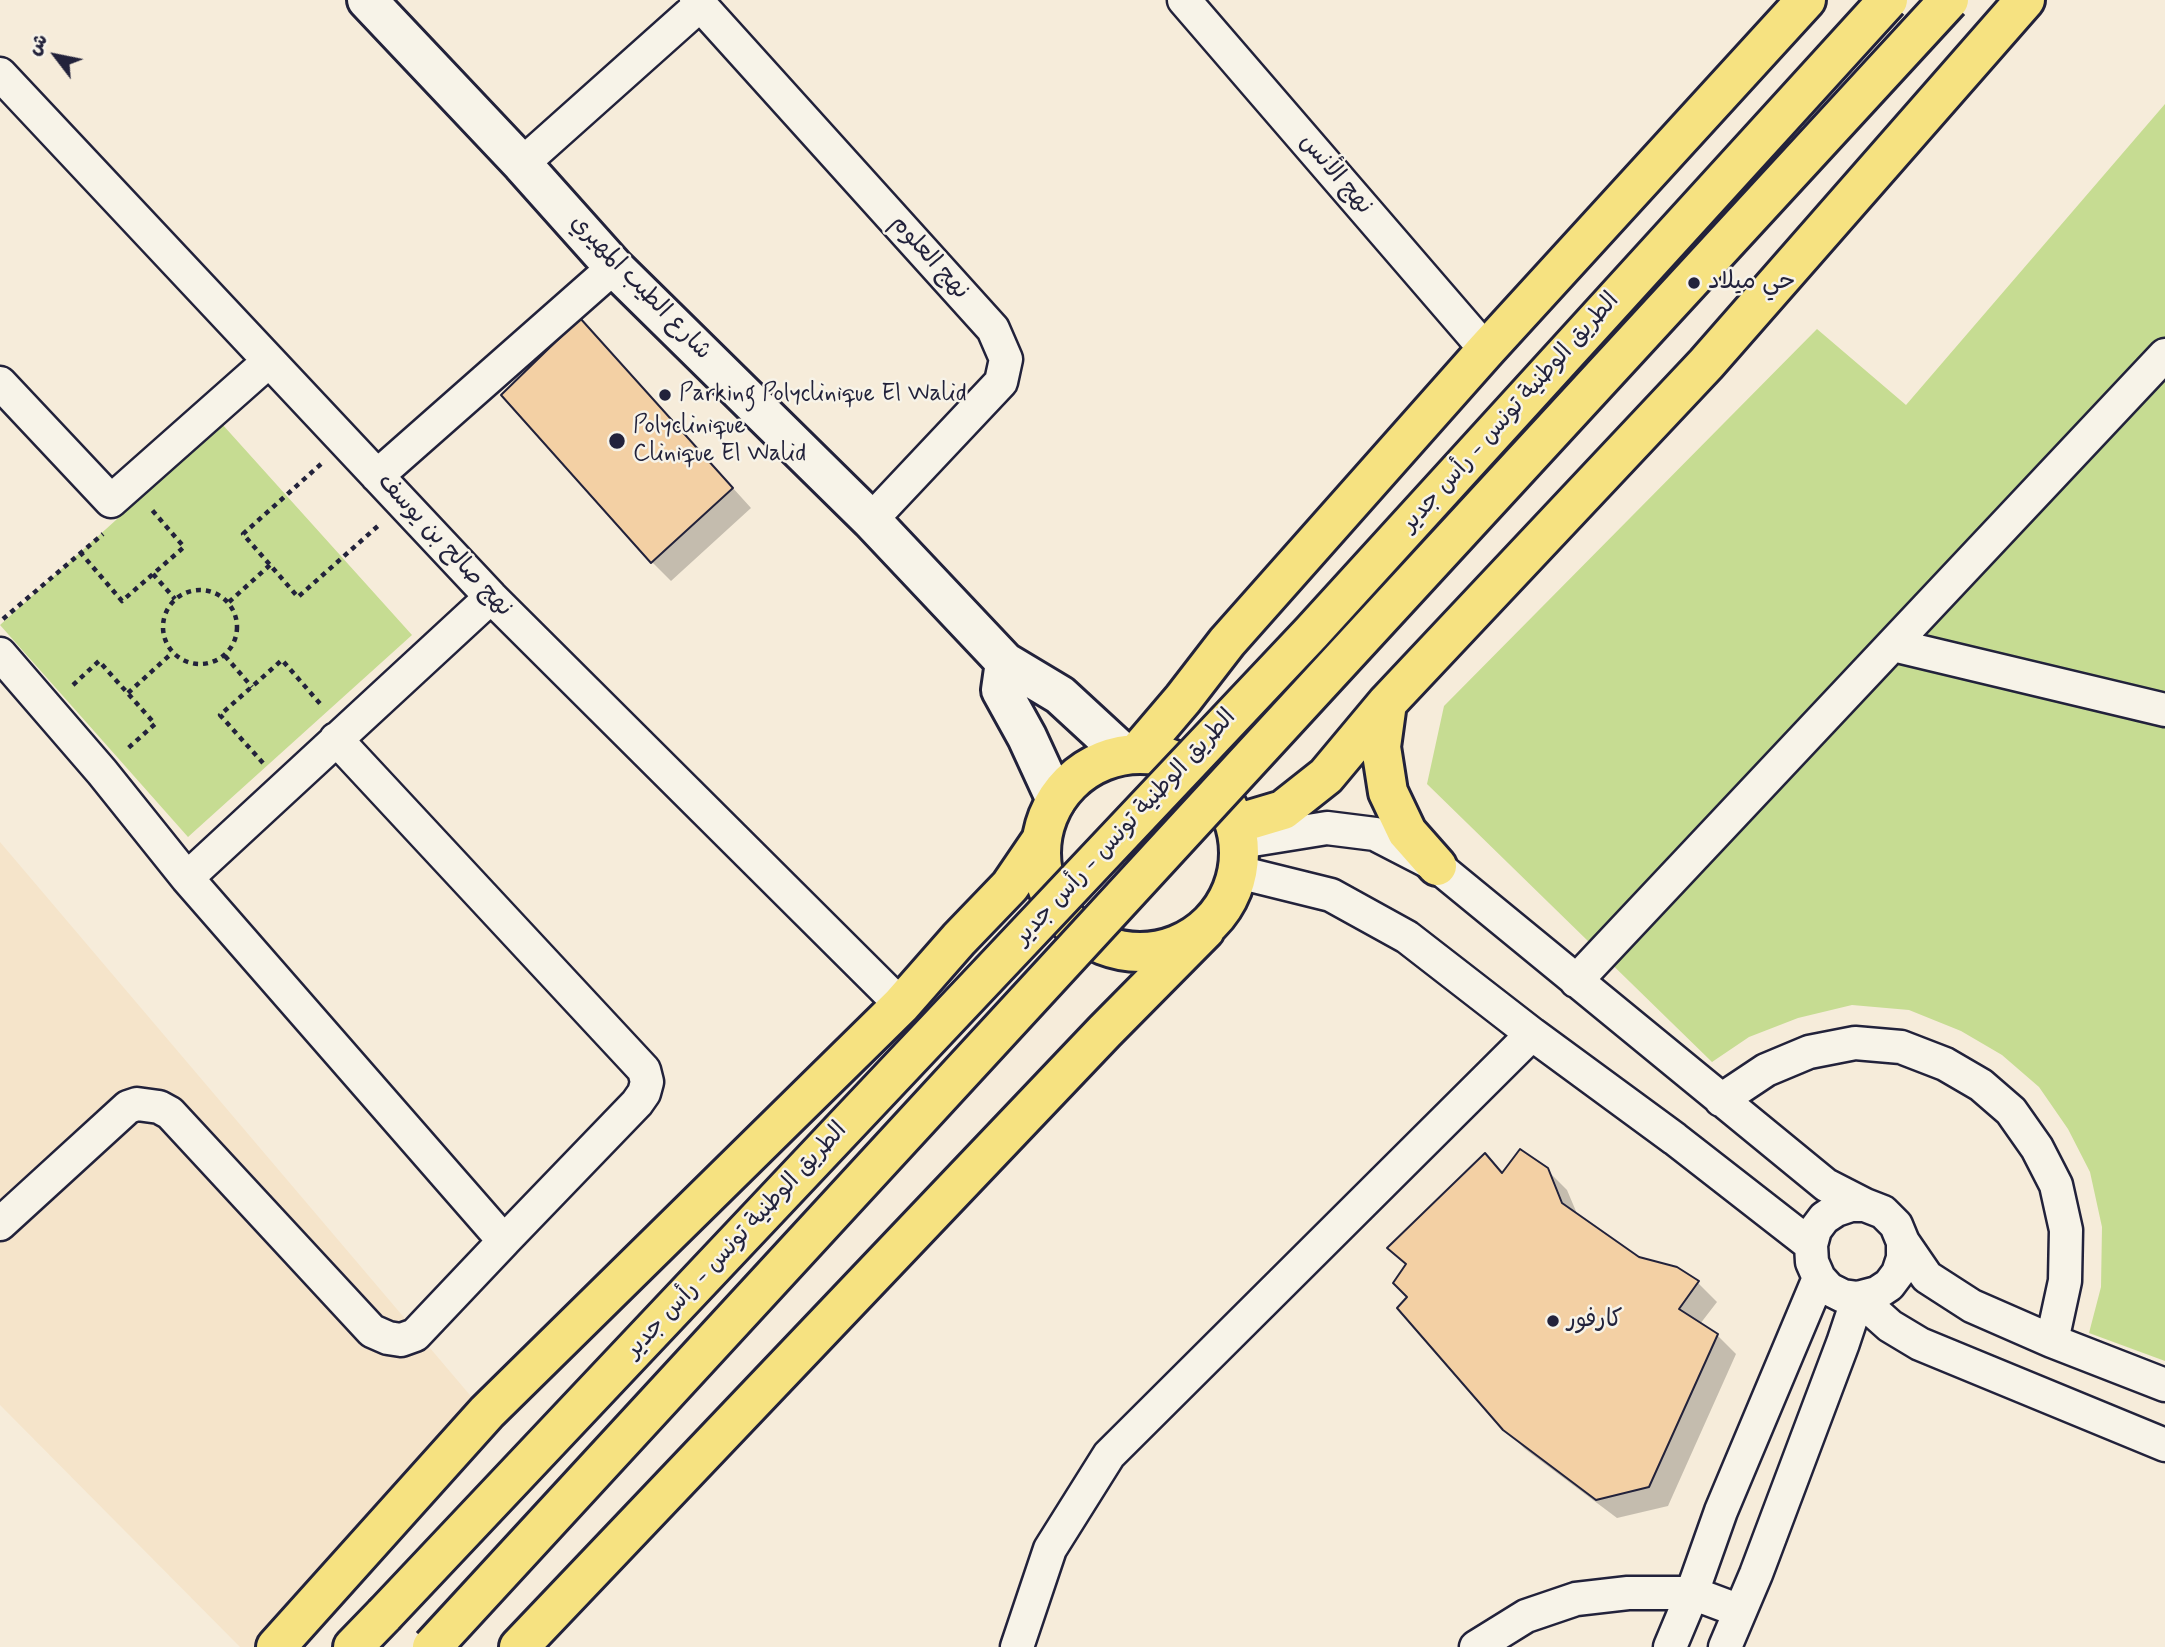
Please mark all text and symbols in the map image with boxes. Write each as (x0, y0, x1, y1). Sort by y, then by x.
north arrow (21, 21, 91, 91)
text: ش (22, 29, 54, 60)
street label: نهج الأنس (1292, 129, 1378, 221)
street label: شارع الطيب المهيري (563, 209, 717, 367)
street label: نهج العلوم (884, 210, 974, 306)
place label: حي ميلاد (1708, 269, 1795, 297)
marker: حي ميلاد (1686, 275, 1702, 291)
street label: الطريق الوطنية تونس - رأس جدير (1396, 287, 1626, 539)
place label: Parking Polyclinique El Walid (679, 381, 967, 409)
marker: Parking Polyclinique El Walid (657, 387, 673, 403)
place label: Polyclinique Clinique El Walid (633, 413, 806, 469)
marker: Polyclinique Clinique El Walid (607, 431, 627, 451)
street label: نهج صالح بن يوسف (370, 469, 518, 623)
street label: الطريق الوطنية تونس - رأس جدير (1009, 704, 1243, 952)
street label: الطريق الوطنية تونس - رأس جدير (620, 1117, 854, 1365)
place label: كارفور (1567, 1307, 1622, 1335)
marker: كارفور (1545, 1313, 1561, 1329)

